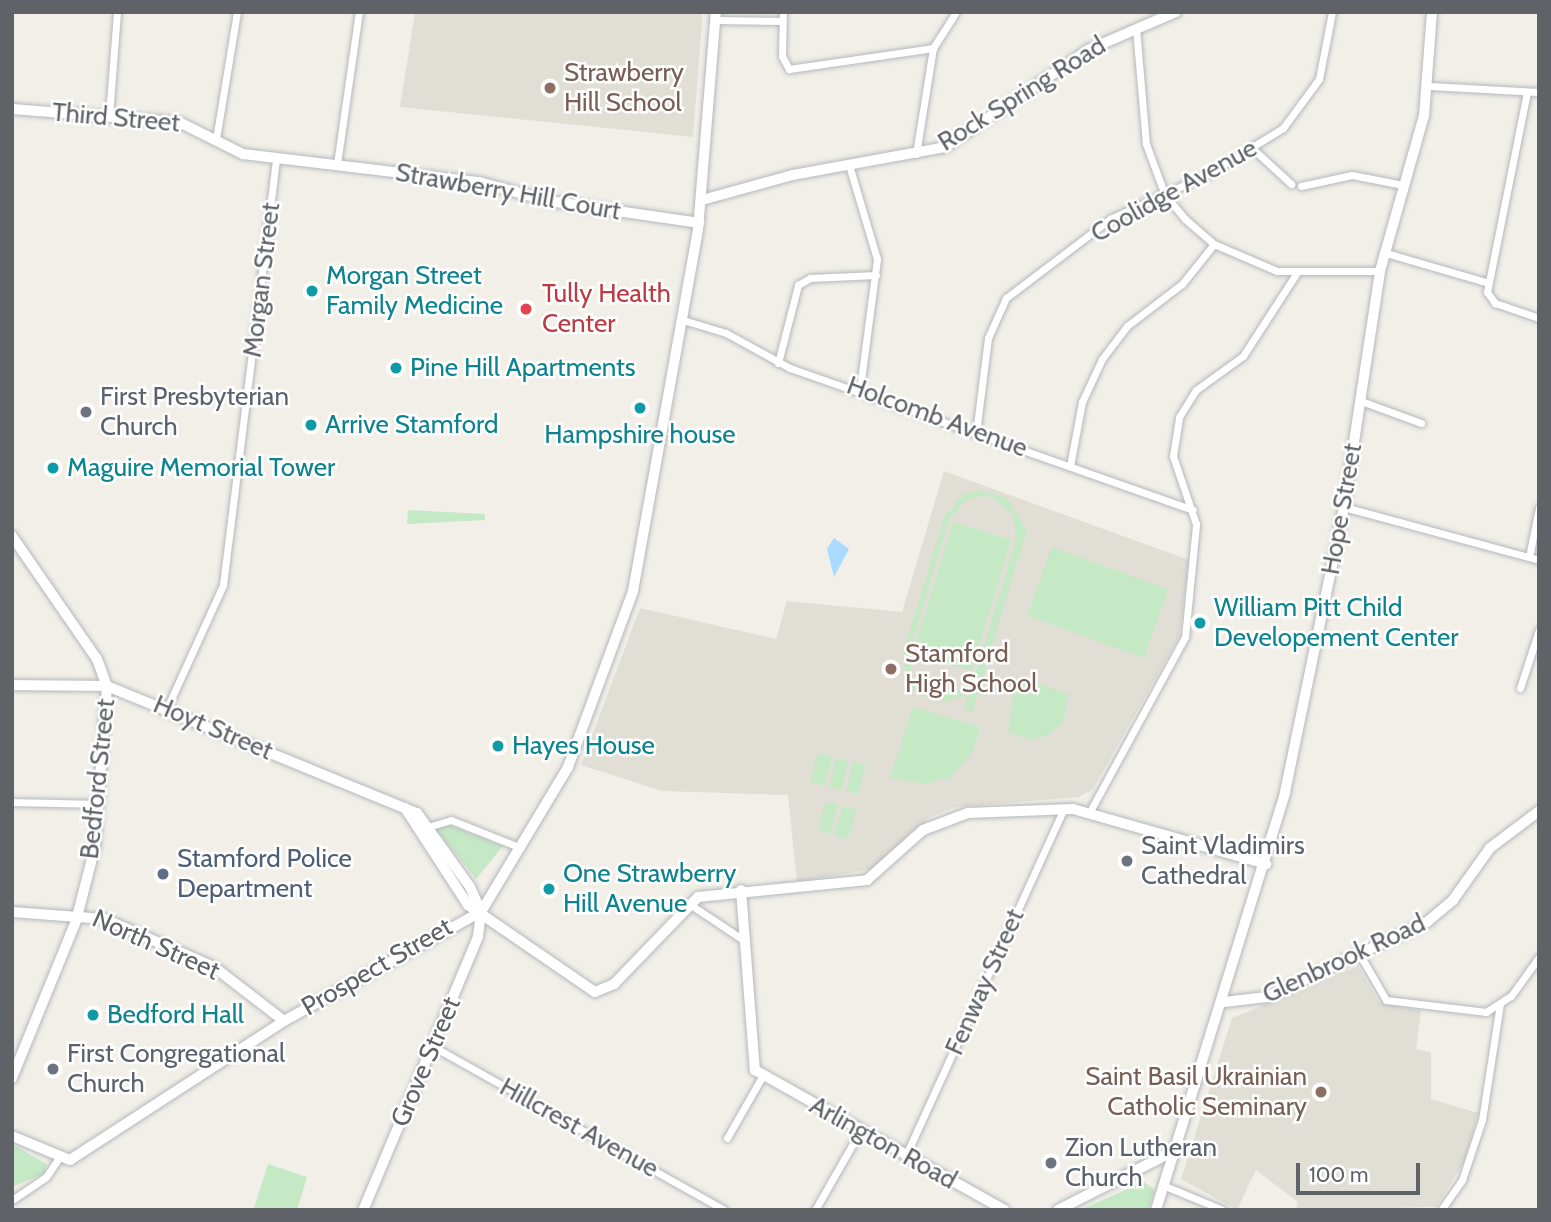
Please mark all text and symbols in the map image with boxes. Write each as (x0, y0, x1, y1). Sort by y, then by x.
street label: Rock Spring Road (932, 30, 1112, 158)
place label: Strawberry Hill School (564, 57, 684, 119)
marker: Strawberry Hill School (542, 80, 558, 96)
street label: Third Street (51, 97, 181, 139)
street label: Coolidge Avenue (1086, 133, 1262, 249)
street label: Strawberry Hill Court (393, 157, 623, 227)
street label: Morgan Street (237, 201, 287, 359)
place label: Morgan Street Family Medicine (326, 260, 503, 322)
place label: Tully Health Center (542, 278, 671, 340)
marker: Morgan Street Family Medicine (304, 283, 320, 299)
marker: Tully Health Center (516, 299, 536, 319)
place label: Pine Hill Apartments (410, 352, 636, 384)
marker: Pine Hill Apartments (388, 360, 404, 376)
street label: Holcomb Avenue (843, 370, 1031, 464)
place label: First Presbyterian Church (100, 381, 289, 442)
marker: Hampshire house (632, 400, 648, 416)
marker: First Presbyterian Church (78, 404, 94, 420)
place label: Arrive Stamford (325, 409, 498, 441)
marker: Arrive Stamford (303, 417, 319, 433)
place label: Hampshire house (544, 419, 736, 451)
street label: Hope Street (1315, 441, 1369, 577)
place label: Maguire Memorial Tower (67, 452, 335, 484)
marker: Maguire Memorial Tower (45, 460, 61, 476)
place label: William Pitt Child Developement Center (1214, 592, 1458, 654)
marker: William Pitt Child Developement Center (1192, 615, 1208, 631)
place label: Stamford High School (905, 638, 1037, 700)
marker: Stamford High School (883, 661, 899, 677)
street label: Hoyt Street (149, 689, 277, 767)
street label: Bedford Street (74, 697, 122, 861)
place label: Hayes House (512, 730, 655, 762)
marker: Hayes House (490, 738, 506, 754)
place label: Saint Vladimirs Cathedral (1141, 830, 1305, 892)
place label: Stamford Police Department (177, 843, 352, 904)
marker: Saint Vladimirs Cathedral (1119, 853, 1135, 869)
place label: One Strawberry Hill Avenue (563, 858, 736, 920)
marker: Stamford Police Department (155, 866, 171, 882)
marker: One Strawberry Hill Avenue (541, 881, 557, 897)
street label: North Street (88, 903, 224, 987)
street label: Fenway Street (939, 904, 1031, 1060)
street label: Glenbrook Road (1258, 908, 1430, 1010)
street label: Prospect Street (296, 911, 458, 1023)
street label: Grove Street (385, 992, 467, 1132)
place label: Bedford Hall (107, 999, 244, 1031)
marker: Bedford Hall (85, 1007, 101, 1023)
place label: First Congregational Church (67, 1038, 285, 1100)
marker: First Congregational Church (45, 1061, 61, 1077)
place label: Saint Basil Ukrainian Catholic Seminary (1085, 1061, 1307, 1122)
street label: Hillcrest Avenue (494, 1072, 664, 1184)
marker: Saint Basil Ukrainian Catholic Seminary (1313, 1084, 1329, 1100)
street label: Arlington Road (804, 1090, 962, 1196)
place label: Zion Lutheran Church (1065, 1132, 1217, 1194)
scale bar (1299, 1148, 1423, 1192)
marker: Zion Lutheran Church (1043, 1155, 1059, 1171)
text: 100 m (1309, 1162, 1368, 1187)

